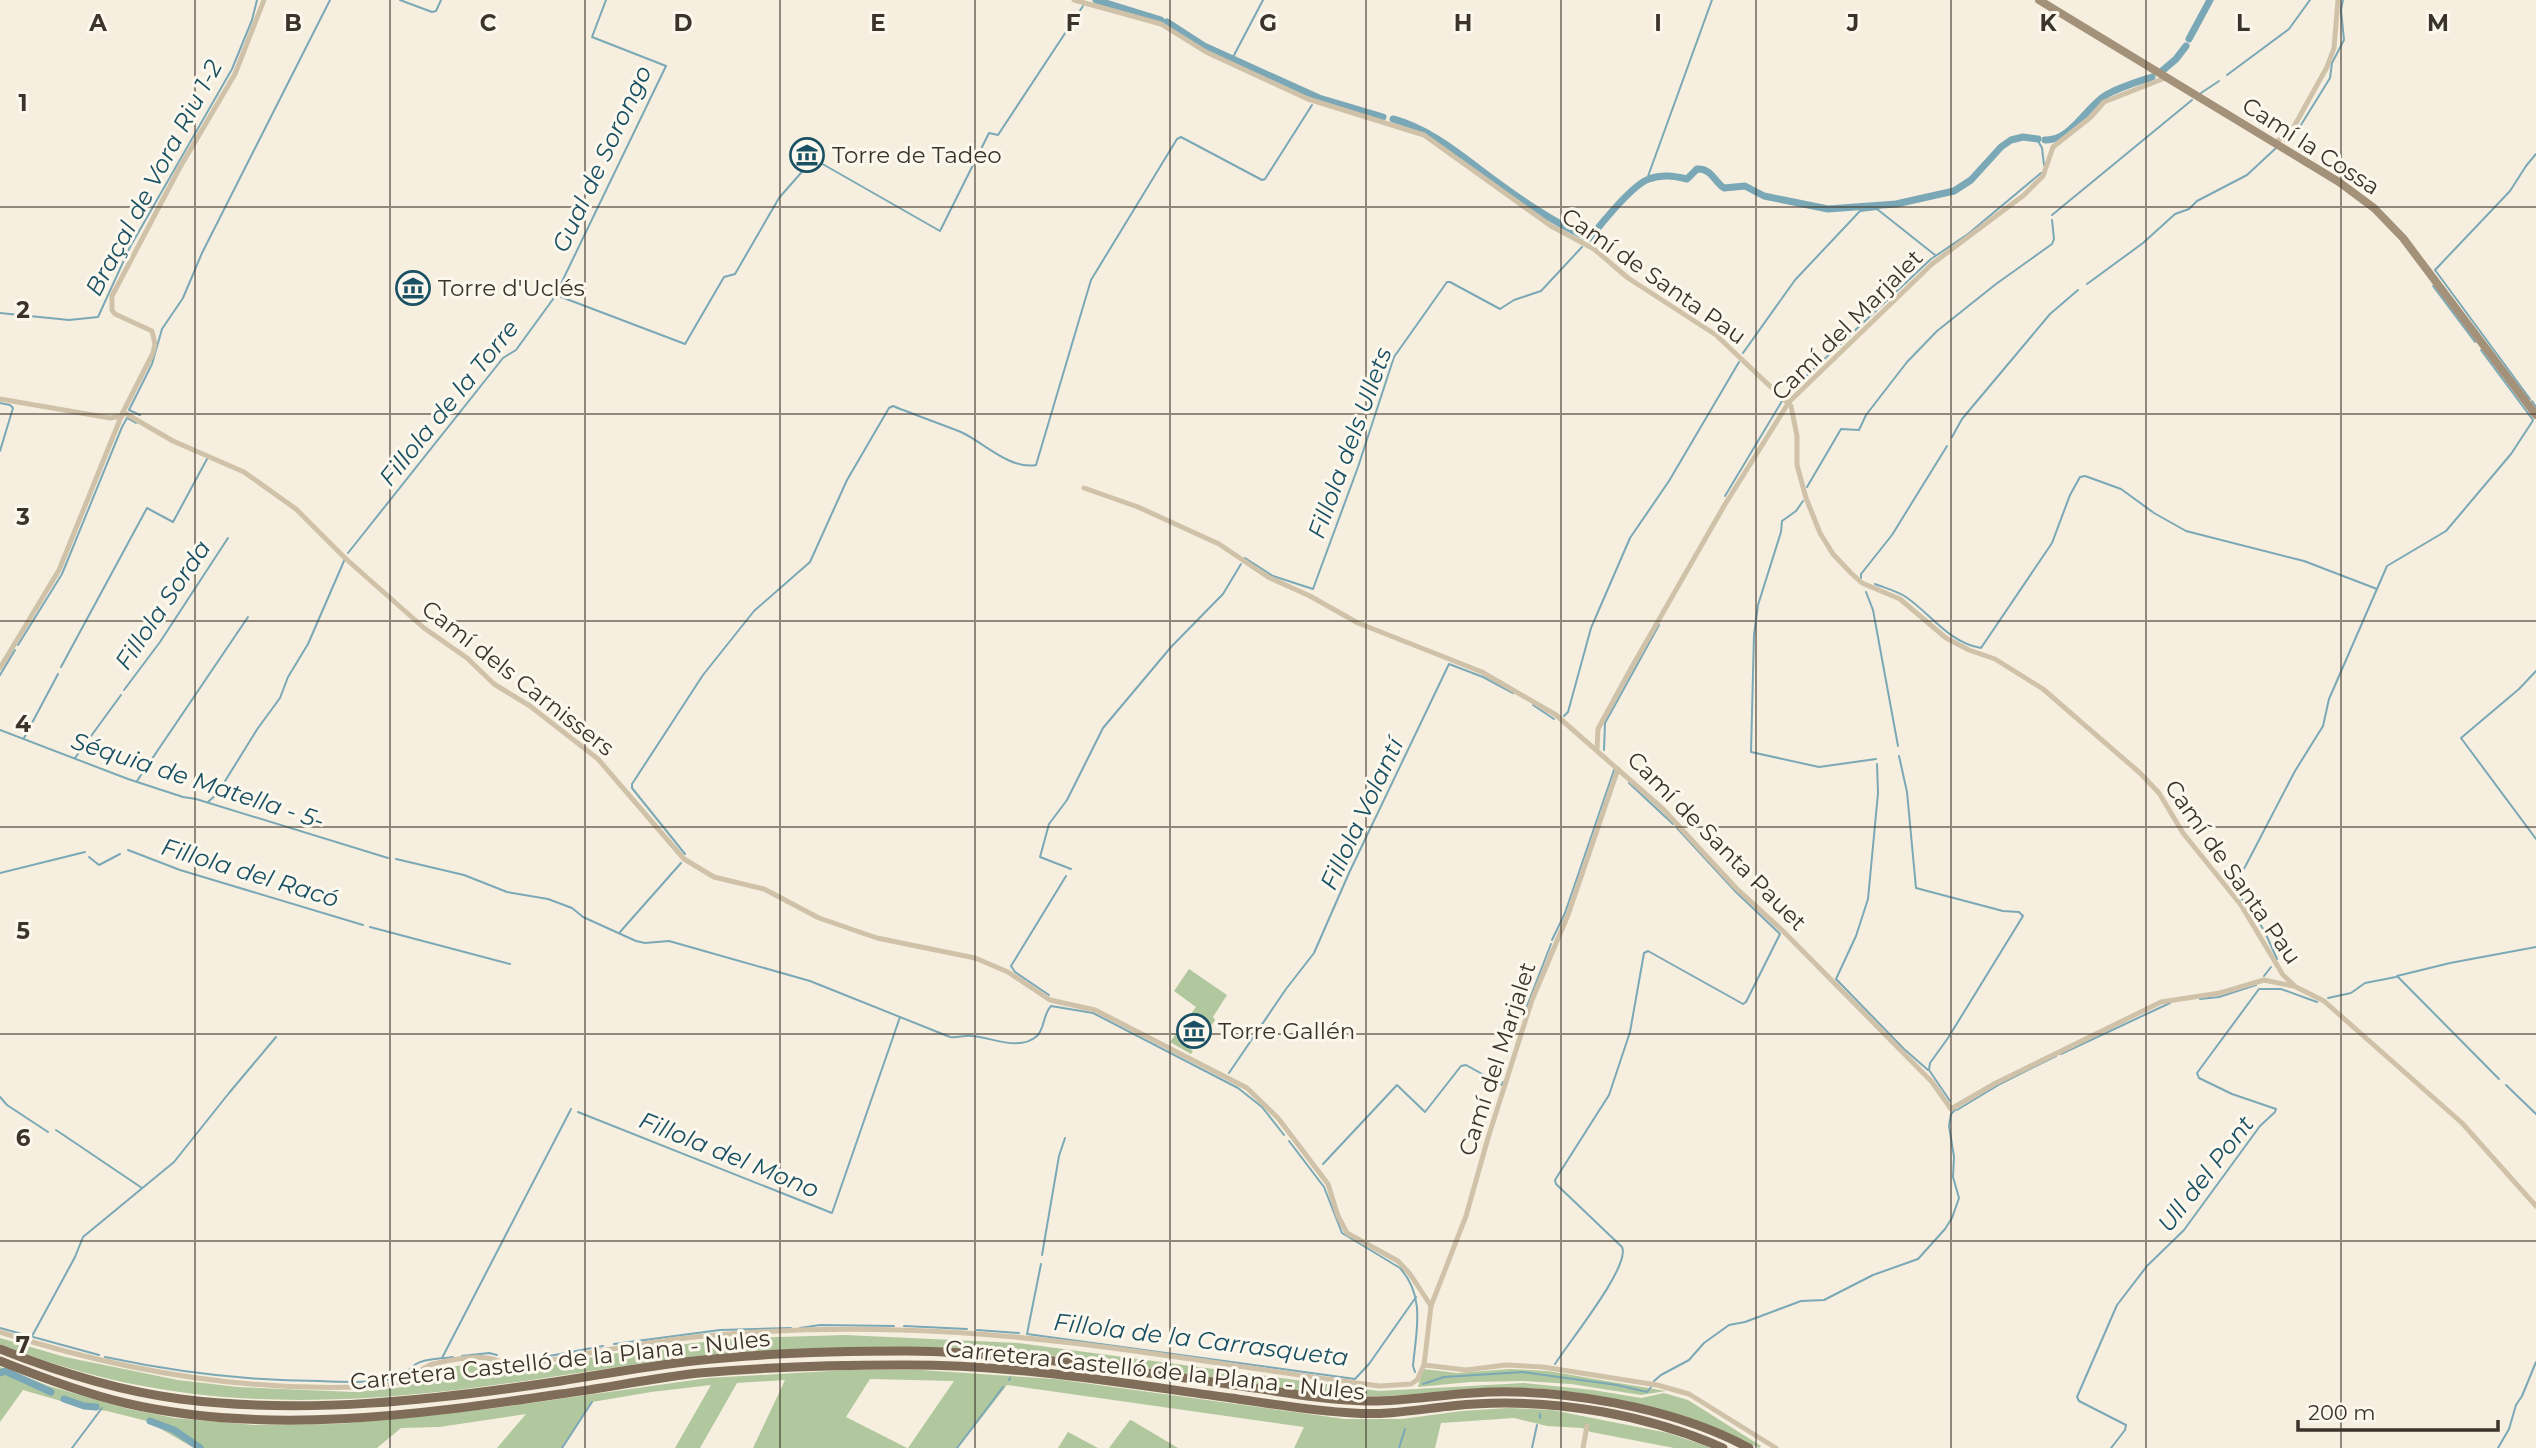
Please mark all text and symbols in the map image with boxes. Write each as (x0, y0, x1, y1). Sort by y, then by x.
text: A (88, 9, 107, 37)
text: B (284, 9, 302, 37)
text: C (480, 9, 497, 37)
text: D (674, 9, 693, 37)
text: E (870, 9, 886, 37)
text: F (1066, 9, 1081, 37)
text: G (1259, 9, 1277, 37)
text: H (1454, 9, 1472, 37)
text: I (1654, 9, 1662, 37)
text: J (1846, 9, 1859, 37)
text: K (2039, 9, 2057, 37)
text: L (2236, 9, 2250, 37)
text: M (2427, 9, 2449, 37)
water label: Braçal de Vora Riu 1-2 (79, 55, 228, 301)
water label: Gual de Sorongo (546, 61, 658, 257)
text: 1 (18, 89, 28, 117)
street label: Camí la Cossa (2237, 91, 2385, 201)
museum icon: Torre de Tadeo (788, 136, 826, 174)
place label: Torre de Tadeo (832, 141, 1002, 169)
street label: Camí de Santa Pau (1556, 202, 1752, 350)
street label: Camí del Marjalet (1766, 244, 1928, 406)
museum icon: Torre d'Uclés (394, 269, 432, 307)
place label: Torre d'Uclés (438, 274, 585, 302)
text: 2 (16, 296, 30, 324)
water label: Fillola de la Torre (373, 314, 525, 492)
water label: Fillola dels Ullets (1302, 343, 1398, 542)
text: 3 (15, 503, 30, 531)
water label: Fillola Sorda (109, 534, 217, 675)
street label: Camí dels Carnissers (416, 594, 620, 762)
text: 4 (15, 710, 31, 738)
water label: Séquia de Matella - 5- (68, 726, 328, 835)
water label: Fillola Volantí (1314, 730, 1411, 894)
street label: Camí de Santa Pauet (1622, 746, 1812, 936)
street label: Camí de Santa Pau (2159, 774, 2307, 970)
water label: Fillola del Racó (158, 832, 342, 913)
text: 5 (16, 917, 30, 945)
street label: Camí del Marjalet (1452, 959, 1542, 1159)
museum icon: Torre Gallén (1175, 1012, 1213, 1050)
place label: Torre Gallén (1218, 1017, 1355, 1045)
water label: Fillola del Mono (635, 1105, 823, 1204)
water label: Ull del Pont (2151, 1110, 2260, 1237)
text: 6 (16, 1124, 31, 1152)
water label: Fillola de la Carrasqueta (1052, 1307, 1350, 1372)
street label: Carretera Castelló de la Plana - Nules (349, 1324, 771, 1396)
text: 7 (16, 1331, 30, 1359)
street label: Carretera Castelló de la Plana - Nules (944, 1334, 1366, 1406)
scale bar (2298, 1388, 2498, 1432)
text: 200 m (2308, 1400, 2375, 1425)

